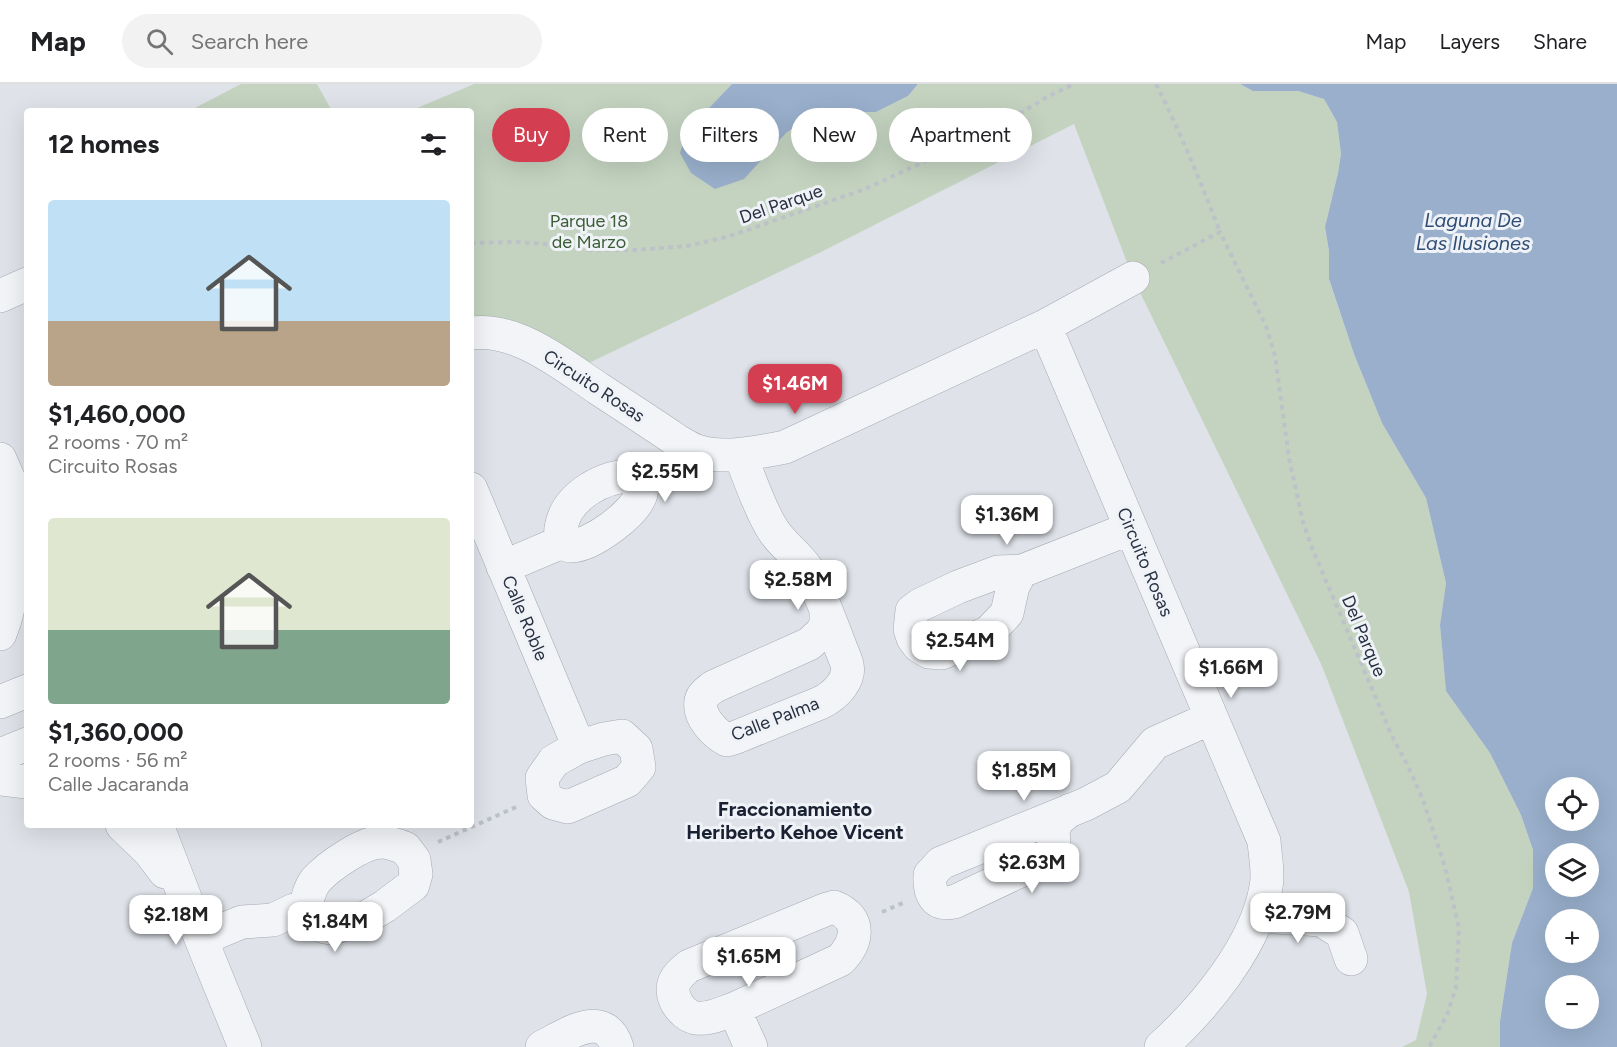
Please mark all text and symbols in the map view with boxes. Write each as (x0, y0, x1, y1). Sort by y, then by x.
search box (122, 14, 542, 68)
text: Map (30, 24, 86, 58)
icon: search (143, 25, 176, 58)
text: Search here (191, 28, 308, 55)
text: Map (1366, 29, 1406, 54)
text: Layers (1439, 29, 1500, 54)
text: Share (1533, 29, 1587, 54)
chip: Buy (492, 108, 570, 162)
chip: Rent (582, 108, 668, 162)
chip: Filters (680, 108, 779, 162)
chip: New (791, 108, 877, 162)
chip: Apartment (889, 108, 1032, 162)
text: 12 homes (48, 128, 159, 160)
icon: filters (417, 128, 450, 161)
street label: Del Parque (737, 179, 826, 228)
water label: Laguna De Las Ilusiones (1416, 208, 1531, 255)
park label: Parque 18 de Marzo (550, 210, 628, 253)
icon: home (195, 239, 303, 347)
street label: Circuito Rosas (539, 345, 649, 427)
pin: $1.46M (746, 364, 844, 415)
text: $1.46M (762, 371, 828, 395)
text: $1,460,000 (48, 398, 186, 430)
text: 2 rooms · 70 m² (48, 430, 188, 454)
pin: $2.55M (616, 452, 714, 503)
text: Circuito Rosas (48, 454, 177, 478)
text: $2.55M (631, 459, 699, 483)
pin: $1.36M (958, 495, 1056, 546)
text: $1.36M (975, 502, 1039, 526)
street label: Circuito Rosas (1112, 504, 1178, 620)
icon: home (195, 557, 303, 665)
pin: $2.58M (749, 560, 847, 611)
text: $2.58M (764, 567, 832, 591)
street label: Calle Roble (497, 572, 553, 664)
street label: Del Parque (1337, 592, 1391, 680)
pin: $2.54M (911, 621, 1009, 672)
text: $2.54M (925, 628, 995, 652)
pin: $1.66M (1182, 648, 1280, 699)
text: $1.66M (1199, 655, 1263, 679)
street label: Calle Palma (728, 692, 822, 746)
text: $1,360,000 (48, 716, 184, 748)
text: 2 rooms · 56 m² (48, 748, 187, 772)
pin: $1.85M (975, 751, 1073, 802)
text: $1.85M (991, 758, 1057, 782)
text: Calle Jacaranda (48, 772, 189, 796)
map controls (1545, 777, 1599, 1029)
button: locate (1545, 777, 1599, 831)
district label: Fraccionamiento Heriberto Kehoe Vicent (686, 797, 904, 844)
pin: $2.63M (983, 843, 1081, 894)
button: layers (1545, 843, 1599, 897)
text: $2.63M (998, 850, 1066, 874)
pin: $2.79M (1249, 893, 1347, 944)
pin: $2.18M (127, 895, 225, 946)
text: $2.79M (1264, 900, 1332, 924)
text: $2.18M (143, 902, 209, 926)
pin: $1.84M (286, 902, 384, 953)
text: $1.84M (302, 909, 368, 933)
button: + (1545, 909, 1599, 963)
pin: $1.65M (700, 937, 798, 988)
text: $1.65M (717, 944, 781, 968)
button: − (1545, 975, 1599, 1029)

